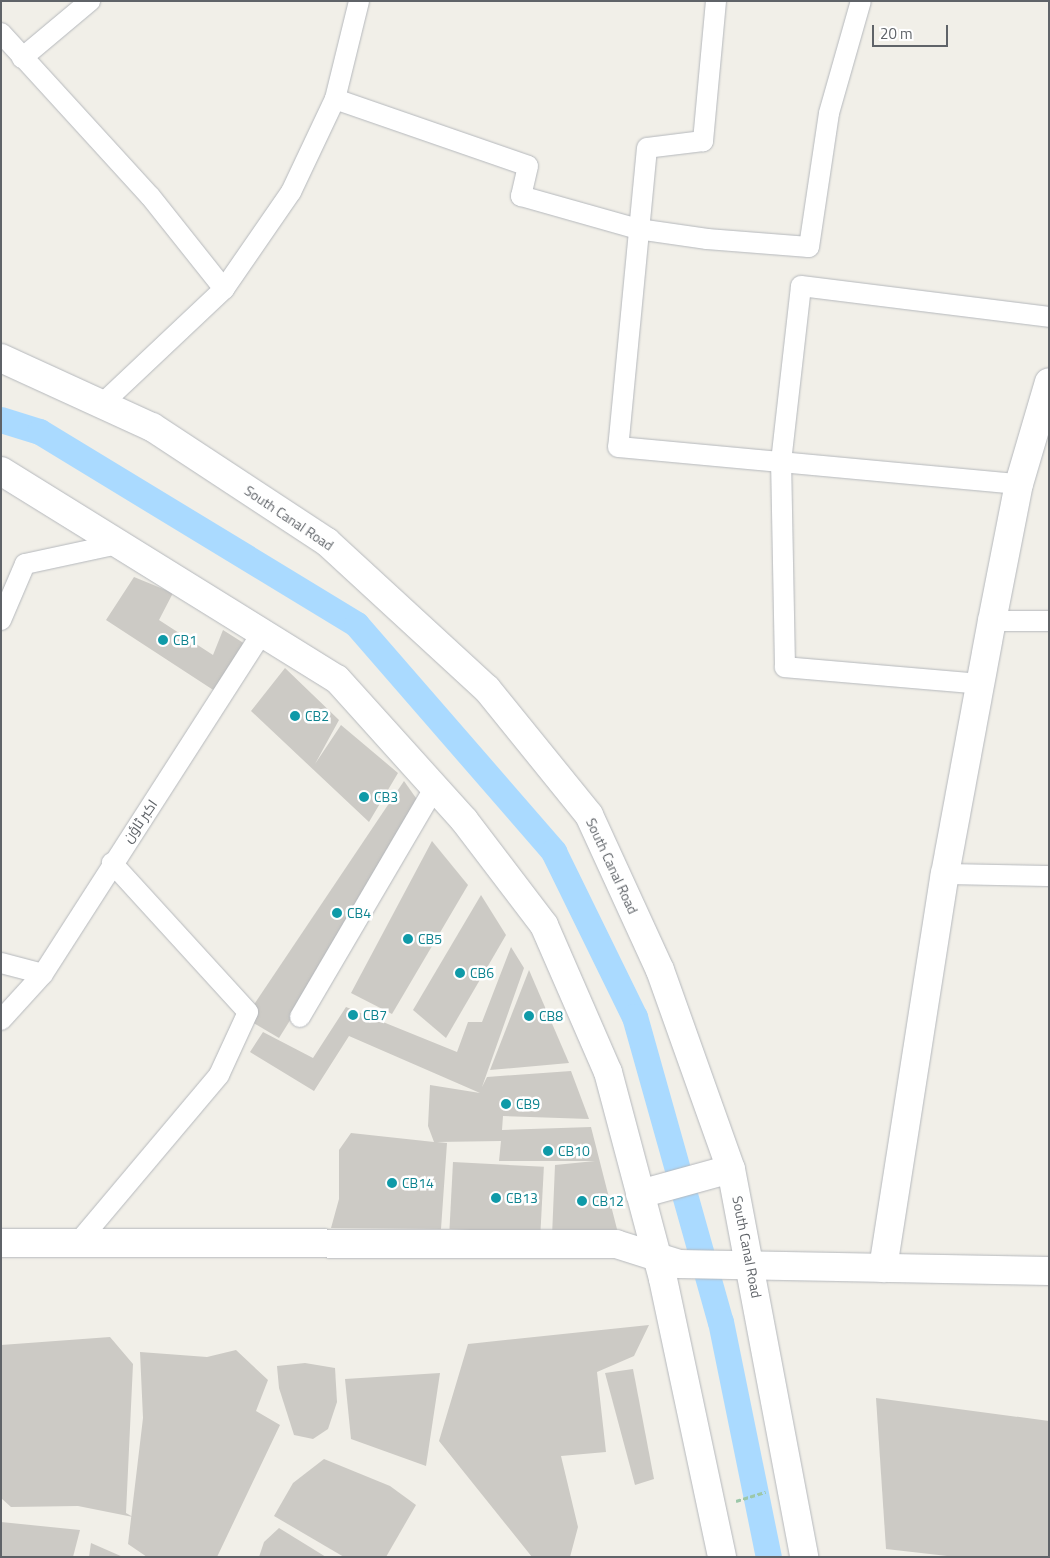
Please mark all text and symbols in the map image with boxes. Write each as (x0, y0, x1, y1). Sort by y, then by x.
scale bar (875, 15, 951, 47)
text: 20 m (880, 22, 913, 45)
street label: South Canal Road (241, 482, 337, 554)
place label: CB1 (173, 632, 197, 648)
marker: CB1 (157, 634, 169, 646)
place label: CB2 (305, 708, 329, 724)
marker: CB2 (289, 710, 301, 722)
place label: CB3 (374, 789, 398, 805)
marker: CB3 (358, 791, 370, 803)
street label: اکبر ٹاؤن (119, 796, 161, 846)
street label: South Canal Road (582, 815, 642, 917)
place label: CB4 (347, 905, 371, 921)
marker: CB4 (331, 907, 343, 919)
place label: CB5 (418, 931, 442, 947)
marker: CB5 (402, 933, 414, 945)
place label: CB6 (470, 965, 494, 981)
marker: CB6 (454, 967, 466, 979)
place label: CB7 (363, 1007, 387, 1023)
place label: CB8 (539, 1008, 563, 1024)
marker: CB7 (347, 1009, 359, 1021)
marker: CB8 (523, 1010, 535, 1022)
place label: CB9 (516, 1096, 540, 1112)
marker: CB9 (500, 1098, 512, 1110)
place label: CB10 (558, 1143, 590, 1159)
marker: CB10 (542, 1145, 554, 1157)
place label: CB14 (402, 1175, 434, 1191)
marker: CB14 (386, 1177, 398, 1189)
place label: CB13 (506, 1190, 538, 1206)
marker: CB13 (490, 1192, 502, 1204)
place label: CB12 (592, 1193, 624, 1209)
street label: South Canal Road (729, 1194, 765, 1300)
marker: CB12 (576, 1195, 588, 1207)

